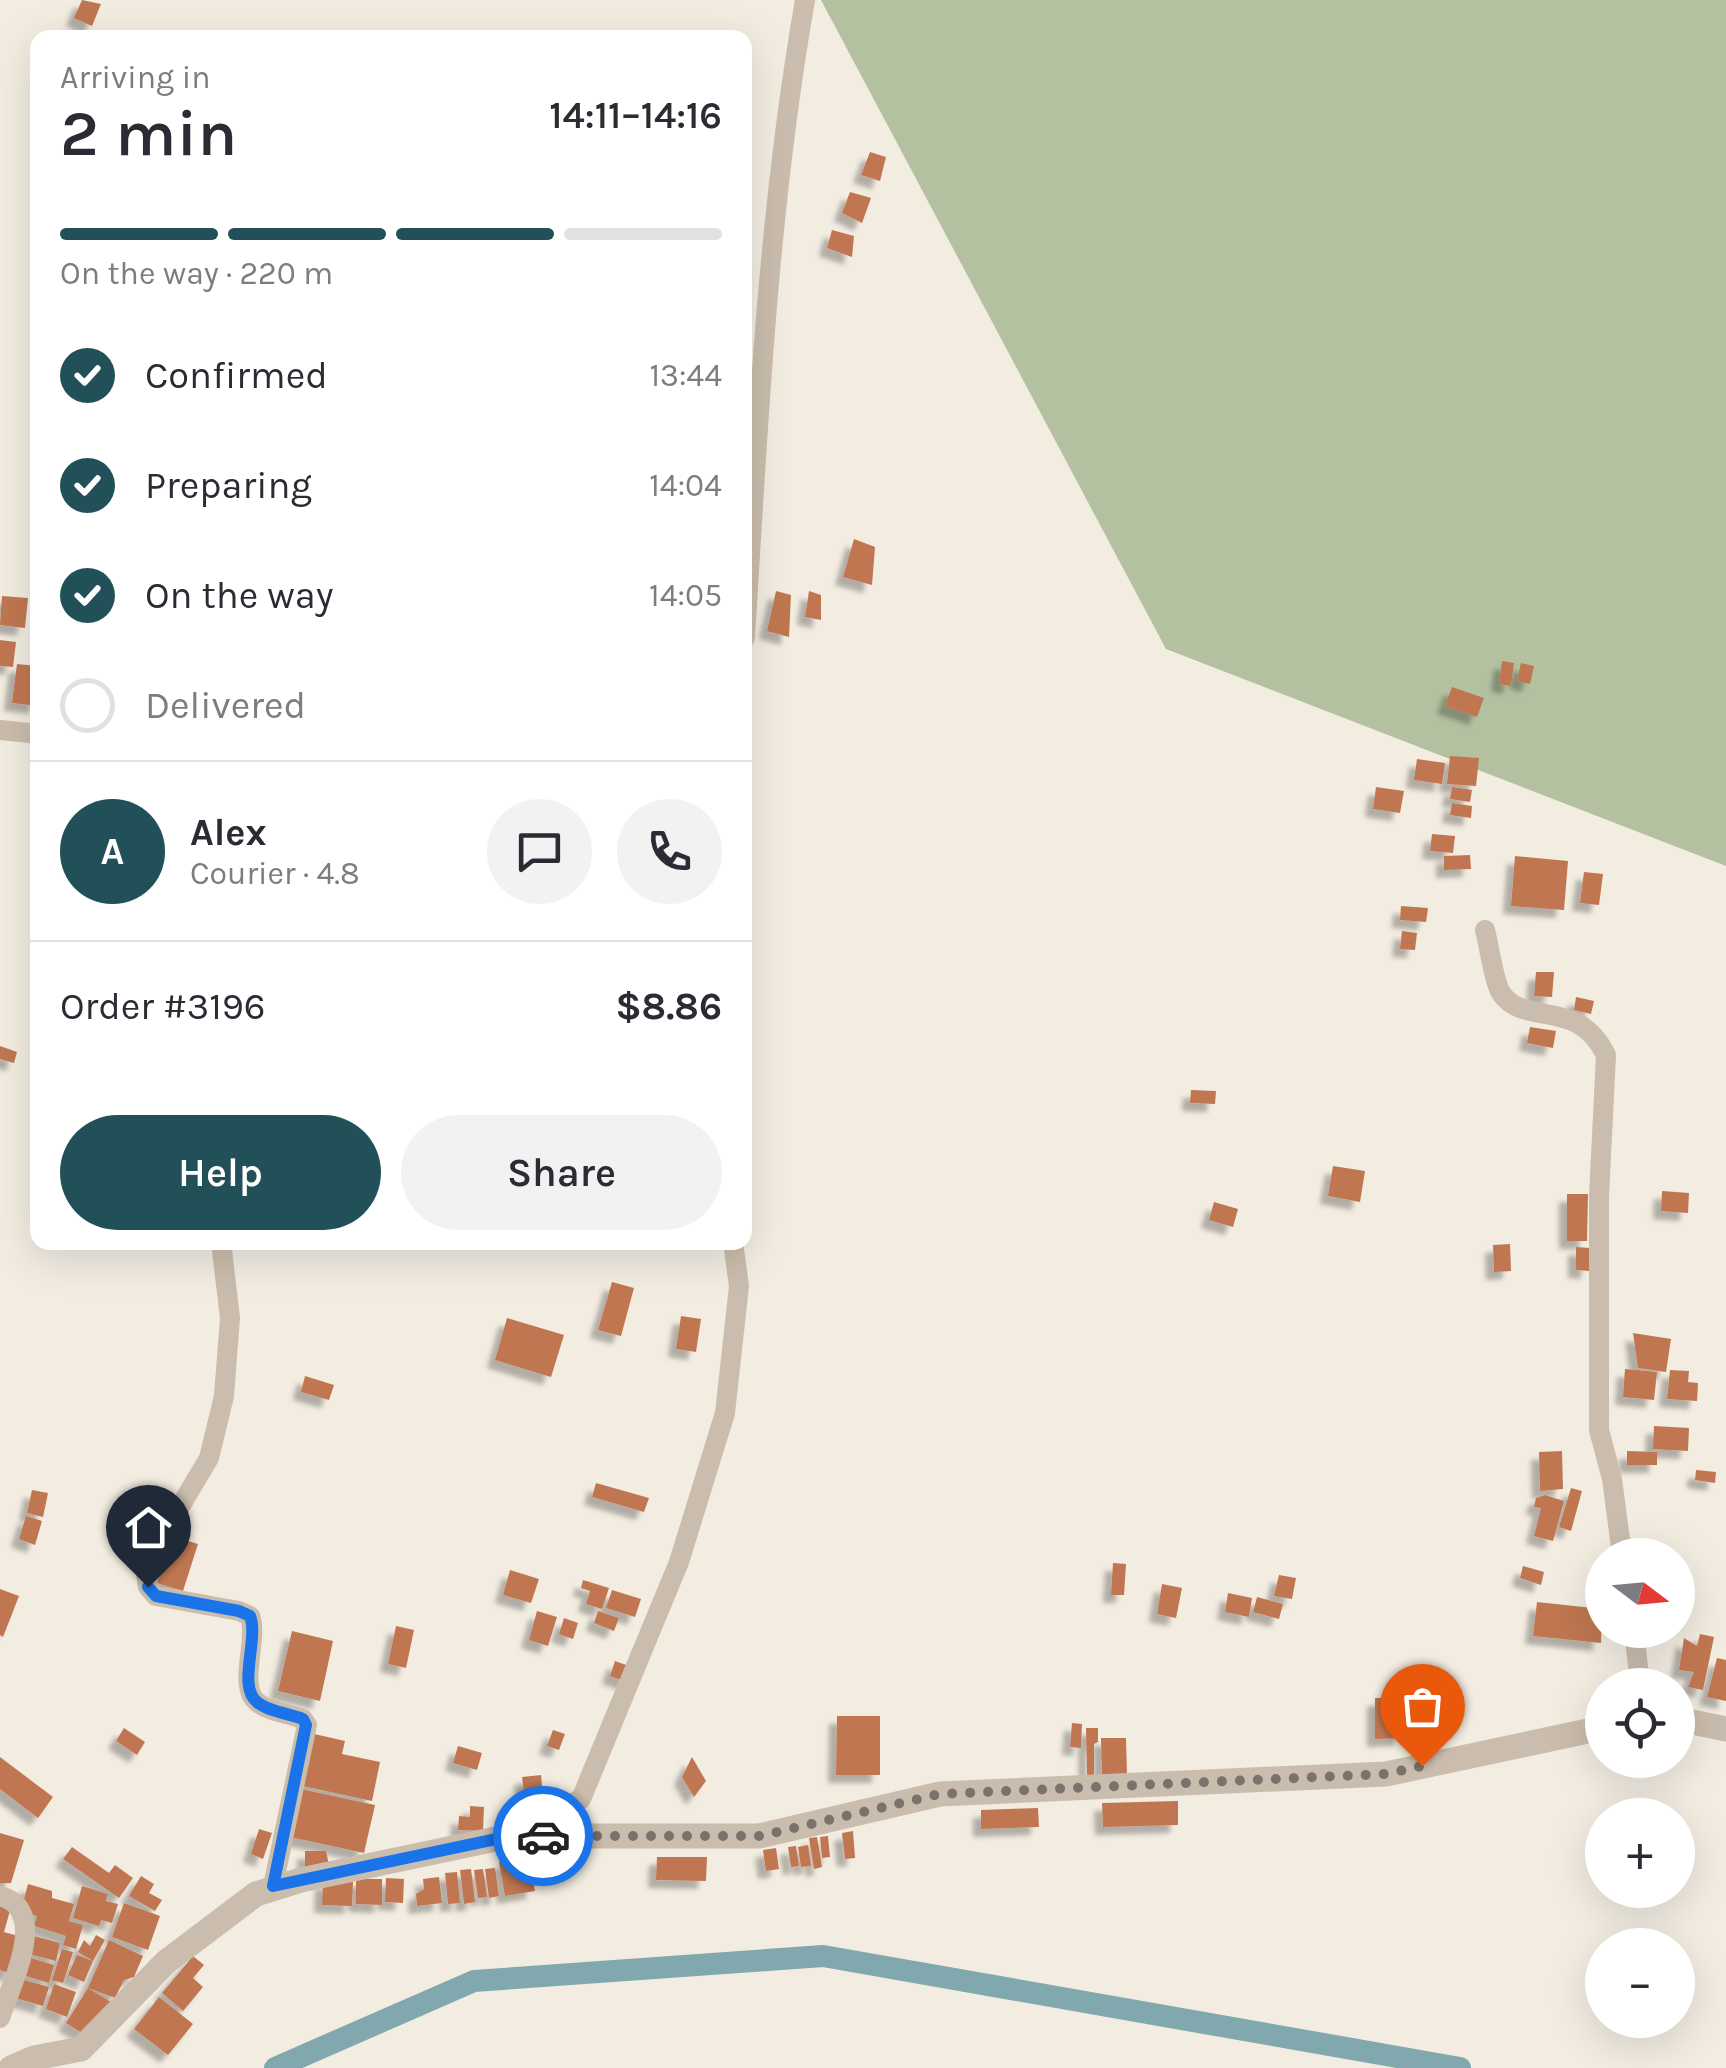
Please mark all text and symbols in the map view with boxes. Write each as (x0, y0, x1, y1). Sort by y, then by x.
text: Arriving in (60, 59, 211, 96)
text: 14:11–14:16 (549, 93, 722, 138)
text: 2 min (60, 95, 237, 171)
text: On the way · 220 m (60, 255, 333, 292)
icon: check (60, 348, 115, 403)
text: Confirmed (145, 353, 328, 398)
text: 13:44 (649, 357, 722, 394)
icon: check (60, 458, 115, 513)
text: Preparing (145, 463, 312, 508)
text: 14:04 (649, 467, 722, 504)
icon: check (60, 568, 115, 623)
text: On the way (145, 573, 333, 618)
text: 14:05 (649, 577, 722, 614)
text: Delivered (145, 683, 306, 728)
button: chat (487, 799, 592, 904)
button: phone (617, 799, 722, 904)
text: Alex (190, 810, 267, 855)
text: A (101, 829, 124, 874)
text: Courier · 4.8 (190, 855, 360, 892)
text: Order #3196 (60, 984, 266, 1029)
text: $8.86 (615, 984, 722, 1029)
button: Help (60, 1115, 381, 1230)
button: Share (401, 1115, 722, 1230)
pin (106, 1485, 191, 1588)
icon: home (121, 1500, 176, 1555)
north arrow (1585, 1538, 1695, 1648)
map controls (1585, 1538, 1695, 2038)
pin (1380, 1664, 1465, 1767)
button: locate (1585, 1668, 1695, 1778)
icon: bag (1395, 1679, 1450, 1734)
courier (493, 1786, 593, 1886)
button: + (1585, 1798, 1695, 1908)
icon: car (516, 1809, 571, 1864)
button: − (1585, 1928, 1695, 2038)

